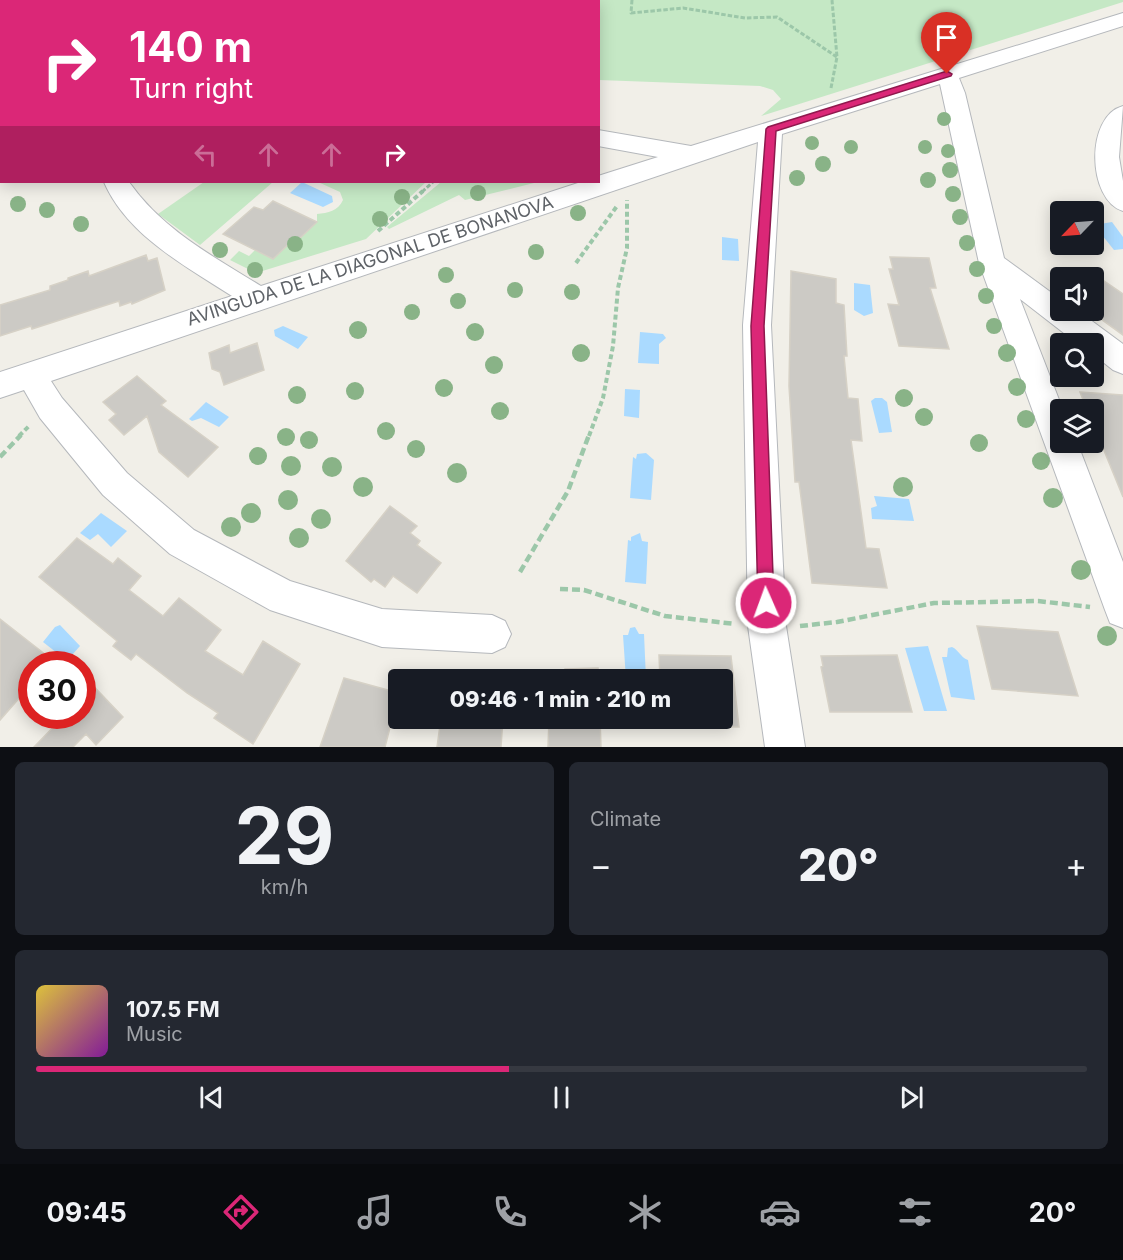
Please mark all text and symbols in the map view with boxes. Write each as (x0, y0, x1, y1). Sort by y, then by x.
pin (921, 12, 972, 74)
text: 140 m (129, 21, 252, 72)
icon: arrive (930, 21, 963, 54)
icon: right (30, 24, 108, 102)
text: Turn right (129, 72, 253, 105)
icon: left (189, 138, 222, 171)
icon: ahead (252, 138, 285, 171)
icon: ahead (315, 138, 348, 171)
icon: right (378, 138, 411, 171)
street label: AVINGUDA DE LA DIAGONAL DE BONANOVA (184, 191, 556, 330)
north arrow (1050, 201, 1104, 255)
map controls (1050, 201, 1104, 453)
button: sound (1050, 267, 1104, 321)
button: search (1050, 333, 1104, 387)
button: layers (1050, 399, 1104, 453)
position arrow (734, 571, 798, 635)
speed limit sign: 30 (18, 651, 96, 729)
text: 09:46 · 1 min · 210 m (450, 686, 671, 712)
text: 29 (235, 788, 334, 883)
text: Climate (590, 807, 661, 831)
text: 20° (798, 837, 879, 892)
text: − (590, 845, 612, 885)
text: + (1065, 845, 1087, 885)
text: km/h (261, 875, 308, 899)
text: 107.5 FM (126, 996, 220, 1022)
text: Music (126, 1022, 183, 1046)
icon: previous (195, 1081, 228, 1114)
icon: pause (545, 1081, 578, 1114)
icon: next (895, 1081, 928, 1114)
icon: directions (220, 1191, 262, 1233)
icon: music (354, 1191, 396, 1233)
icon: phone (489, 1191, 531, 1233)
icon: climate (624, 1191, 666, 1233)
icon: car (759, 1191, 801, 1233)
icon: filters (894, 1191, 936, 1233)
text: 09:45 (46, 1196, 127, 1229)
text: 20° (1029, 1196, 1076, 1229)

